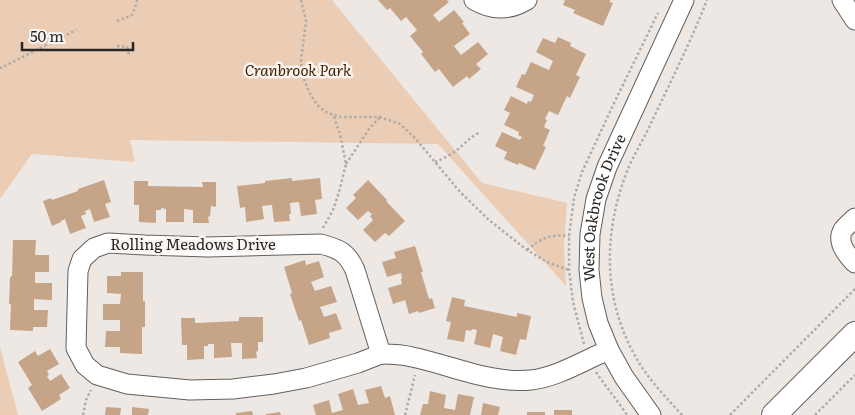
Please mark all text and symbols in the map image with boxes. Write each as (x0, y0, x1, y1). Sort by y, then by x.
scale bar (22, 20, 134, 52)
text: 50 m (30, 24, 64, 47)
park label: Cranbrook Park (245, 58, 352, 81)
street label: West Oakbrook Drive (575, 130, 631, 283)
street label: Rolling Meadows Drive (110, 232, 276, 255)

